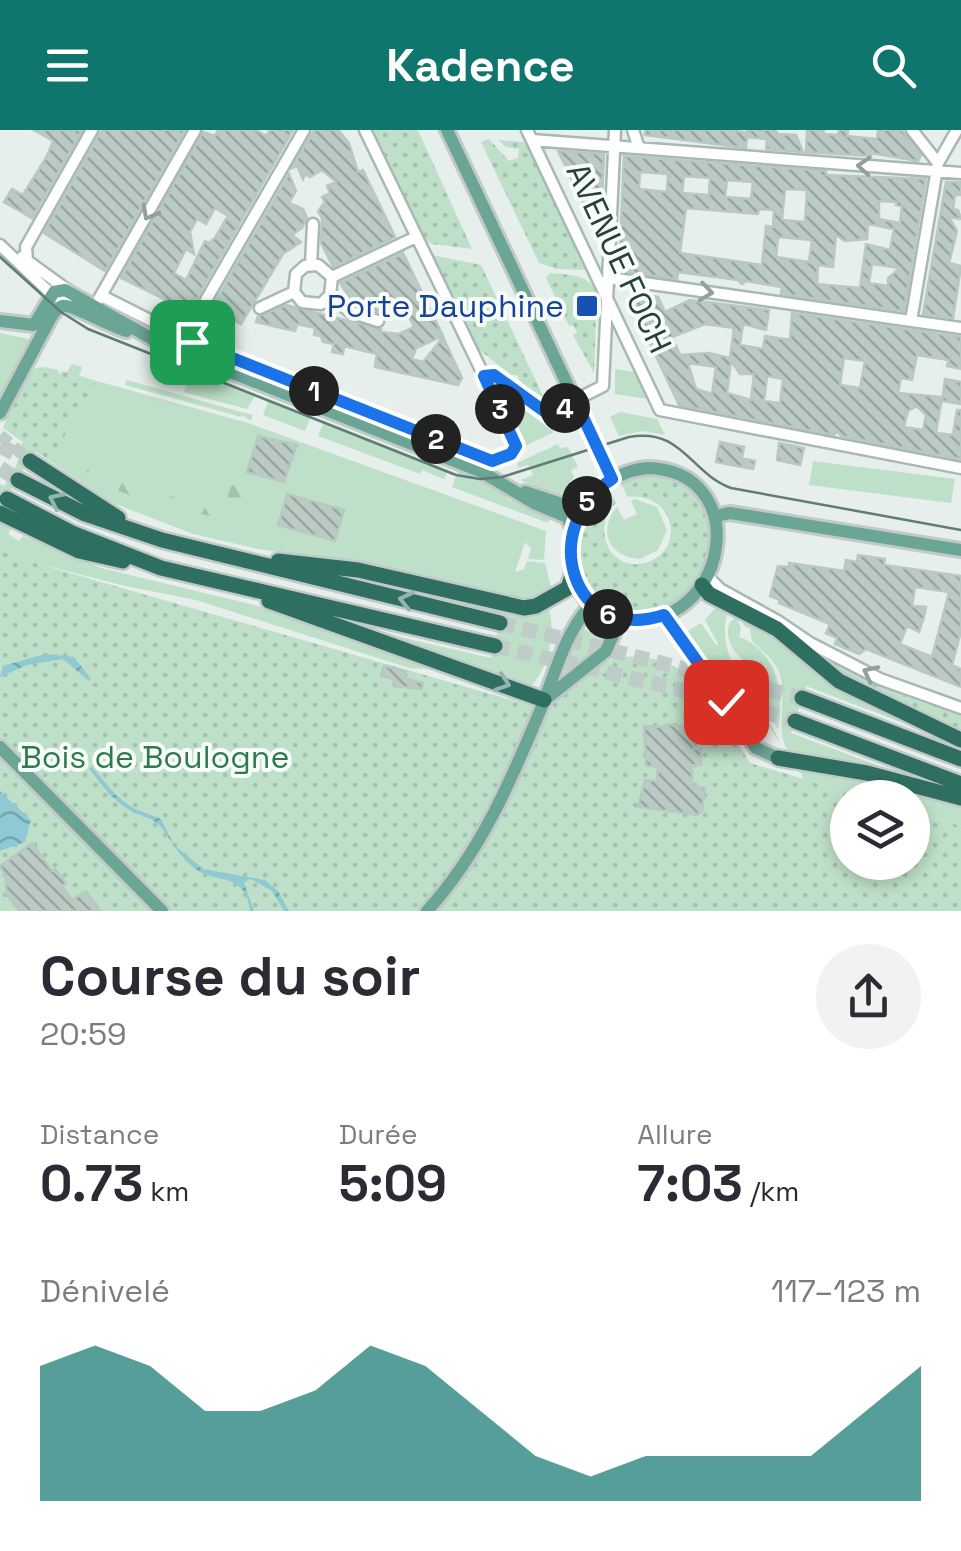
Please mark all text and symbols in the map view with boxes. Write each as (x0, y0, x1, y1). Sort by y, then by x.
text: Kadence (386, 37, 575, 94)
icon: menu (40, 38, 95, 93)
icon: search (866, 38, 921, 93)
one-way arrow (855, 156, 871, 178)
street label: AVENUE FOCH (558, 157, 680, 359)
one-way arrow (141, 202, 161, 220)
one-way arrow (697, 280, 714, 301)
place label: Porte Dauphine (327, 286, 564, 326)
marker: Porte Dauphine (574, 293, 600, 319)
pin (150, 300, 235, 385)
icon: arrive (165, 315, 220, 370)
pin: 1 (289, 366, 339, 416)
text: 1 (308, 373, 320, 409)
pin: 4 (540, 383, 590, 433)
pin: 3 (475, 384, 525, 434)
text: 4 (556, 390, 574, 426)
text: 3 (491, 391, 509, 427)
pin: 2 (411, 414, 461, 464)
text: 2 (428, 421, 444, 457)
pin: 5 (562, 476, 612, 526)
text: 5 (579, 483, 595, 519)
one-way arrow (49, 493, 67, 513)
pin: 6 (583, 589, 633, 639)
one-way arrow (398, 591, 415, 612)
text: 6 (599, 596, 617, 632)
pin (684, 660, 769, 745)
one-way arrow (863, 666, 881, 686)
one-way arrow (493, 671, 510, 692)
icon: check (699, 675, 754, 730)
park label: Bois de Boulogne (21, 737, 289, 777)
map controls (830, 780, 930, 880)
button: layers (830, 780, 930, 880)
text: Course du soir (40, 941, 420, 1011)
button: share (816, 944, 921, 1049)
text: 20:59 (40, 1014, 127, 1054)
text: Distance (40, 1116, 159, 1152)
text: Durée (339, 1116, 418, 1152)
text: Allure (637, 1116, 712, 1152)
text: 0.73 (40, 1152, 143, 1216)
text: 5:09 (339, 1152, 447, 1216)
text: 7:03 (637, 1152, 743, 1216)
text: km (143, 1173, 189, 1209)
text: /km (743, 1173, 799, 1209)
text: Dénivelé (40, 1271, 170, 1311)
text: 117–123 m (771, 1271, 921, 1311)

